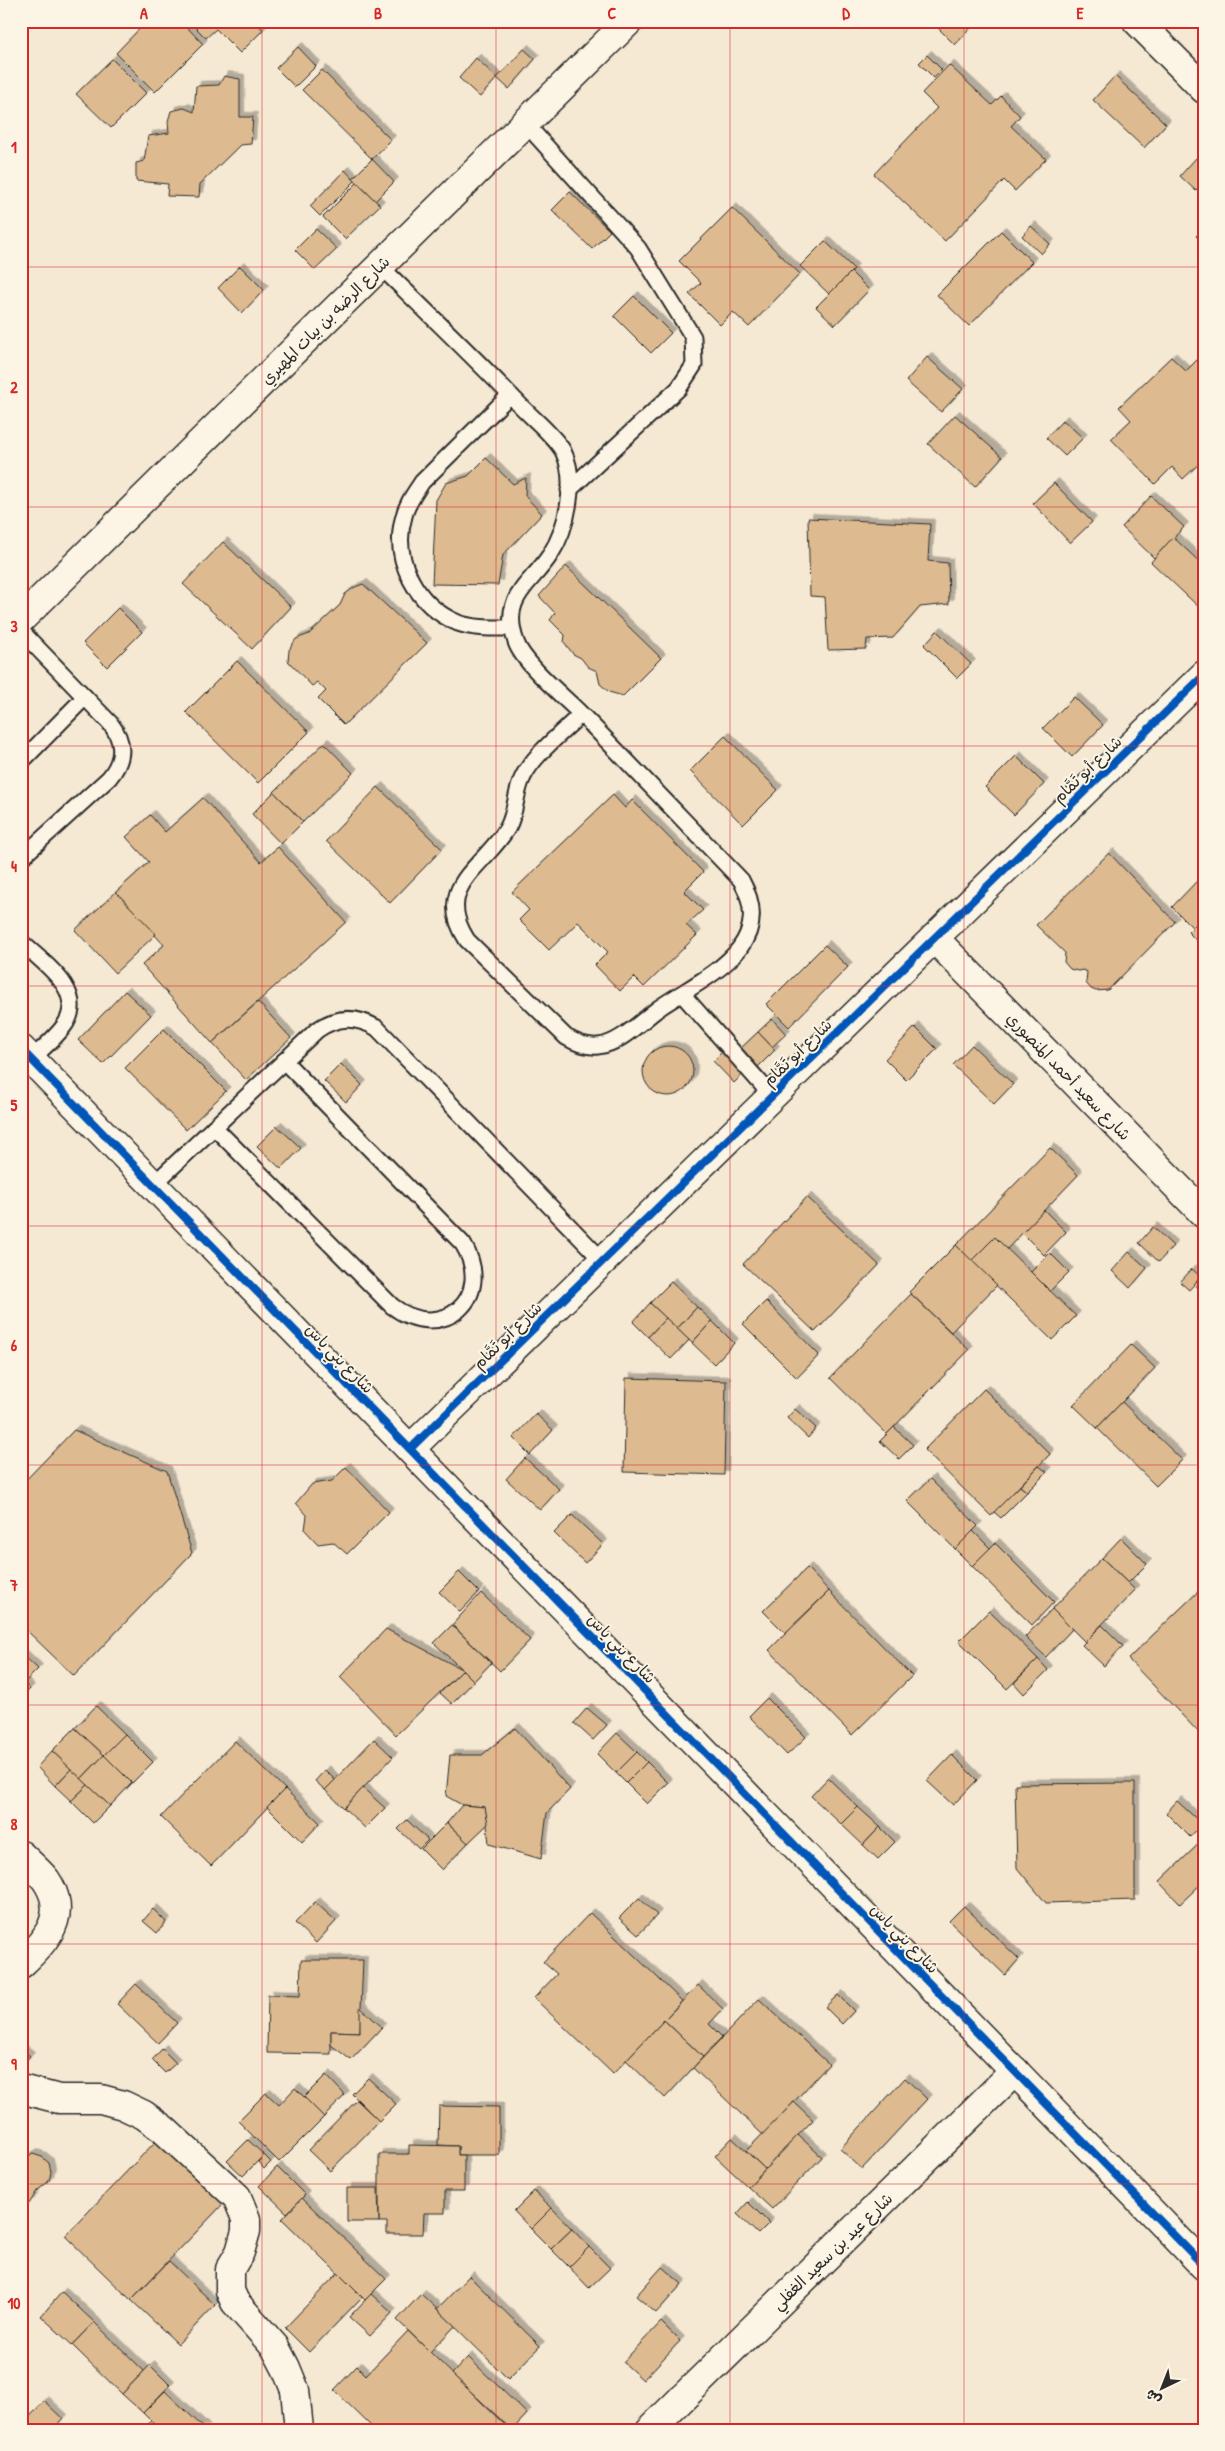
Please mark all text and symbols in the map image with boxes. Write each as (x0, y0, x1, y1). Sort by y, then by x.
text: A (140, 2, 148, 24)
text: B (374, 2, 382, 24)
text: C (608, 2, 617, 24)
text: D (842, 2, 850, 24)
text: E (1076, 2, 1084, 24)
text: 1 (11, 136, 17, 158)
street label: شارع الرضه بن بيات المهيري (256, 251, 395, 390)
text: 2 (10, 376, 18, 398)
text: 3 (10, 615, 18, 637)
street label: شارع أبو تَمَّام (1048, 730, 1128, 809)
text: 4 (11, 855, 17, 877)
street label: شارع سعيد أحمد المنصوري (1001, 1007, 1136, 1146)
street label: شارع أبو تَمَّام (758, 1013, 838, 1092)
text: 5 (11, 1094, 18, 1116)
street label: شارع أبو تَمَّام (468, 1296, 548, 1375)
street label: شارع بني ياس (298, 1318, 379, 1401)
text: 6 (11, 1334, 18, 1356)
text: 7 (9, 1574, 18, 1596)
street label: شارع بني ياس (580, 1608, 661, 1691)
text: 8 (11, 1813, 18, 1835)
street label: شارع بني ياس (863, 1898, 944, 1981)
text: 9 (11, 2053, 17, 2075)
street label: شارع عيد بن سعيد الغفلي (767, 2187, 900, 2317)
text: 10 (8, 2292, 20, 2314)
north arrow (1138, 2364, 1188, 2414)
text: ش (1141, 2386, 1165, 2410)

